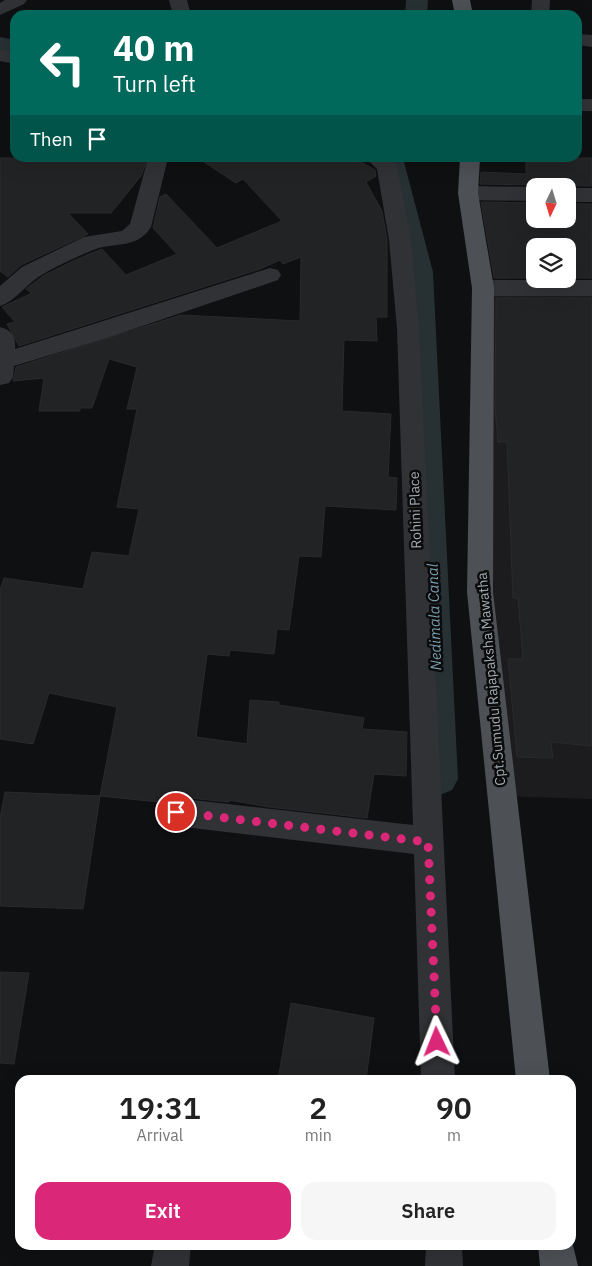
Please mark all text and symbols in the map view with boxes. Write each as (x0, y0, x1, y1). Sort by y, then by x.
text: 40 m (113, 25, 195, 71)
icon: left (30, 30, 95, 95)
text: Turn left (113, 69, 196, 98)
icon: arrive (83, 125, 111, 153)
text: Then (30, 127, 73, 151)
north arrow (526, 178, 576, 228)
map controls (526, 178, 576, 288)
button: layers (526, 238, 576, 288)
street label: Rohini Place (405, 471, 425, 549)
water label: Nedimala Canal (423, 563, 445, 671)
street label: Cpt.Sumudu Rajapaksha Mawatha (473, 571, 509, 786)
pin (155, 791, 197, 833)
icon: arrive (162, 798, 190, 826)
position arrow (410, 1015, 462, 1067)
text: 19:31 (119, 1088, 201, 1127)
text: 2 (309, 1088, 327, 1127)
text: 90 (436, 1088, 472, 1127)
text: Arrival (137, 1125, 183, 1145)
text: min (305, 1125, 332, 1145)
text: m (447, 1125, 461, 1145)
button: Exit (35, 1182, 291, 1240)
button: Share (301, 1182, 556, 1240)

